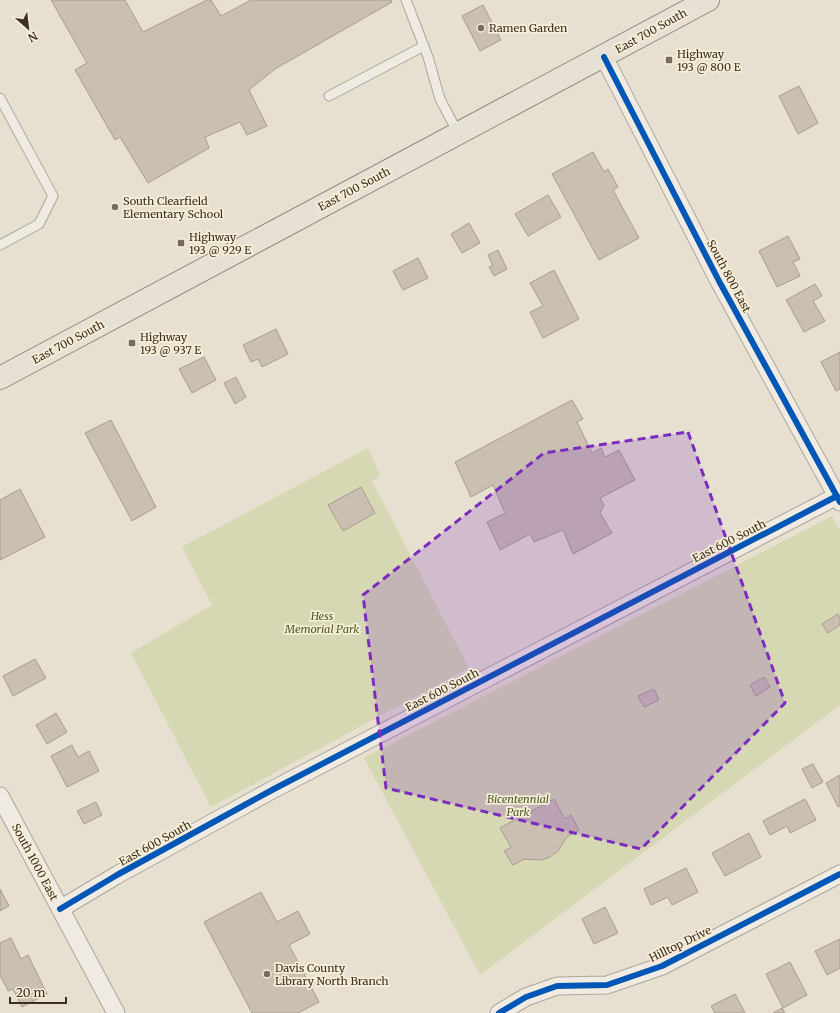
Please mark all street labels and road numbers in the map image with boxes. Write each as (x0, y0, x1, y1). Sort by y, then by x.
street label: East 700 South (613, 5, 690, 56)
street label: East 700 South (315, 164, 393, 214)
street label: South 800 East (704, 237, 754, 315)
street label: East 700 South (29, 317, 107, 367)
street label: East 600 South (690, 516, 769, 565)
street label: East 600 South (403, 665, 482, 714)
street label: East 600 South (116, 817, 194, 869)
street label: South 1000 East (9, 821, 62, 904)
street label: Hilltop Drive (647, 923, 714, 965)

